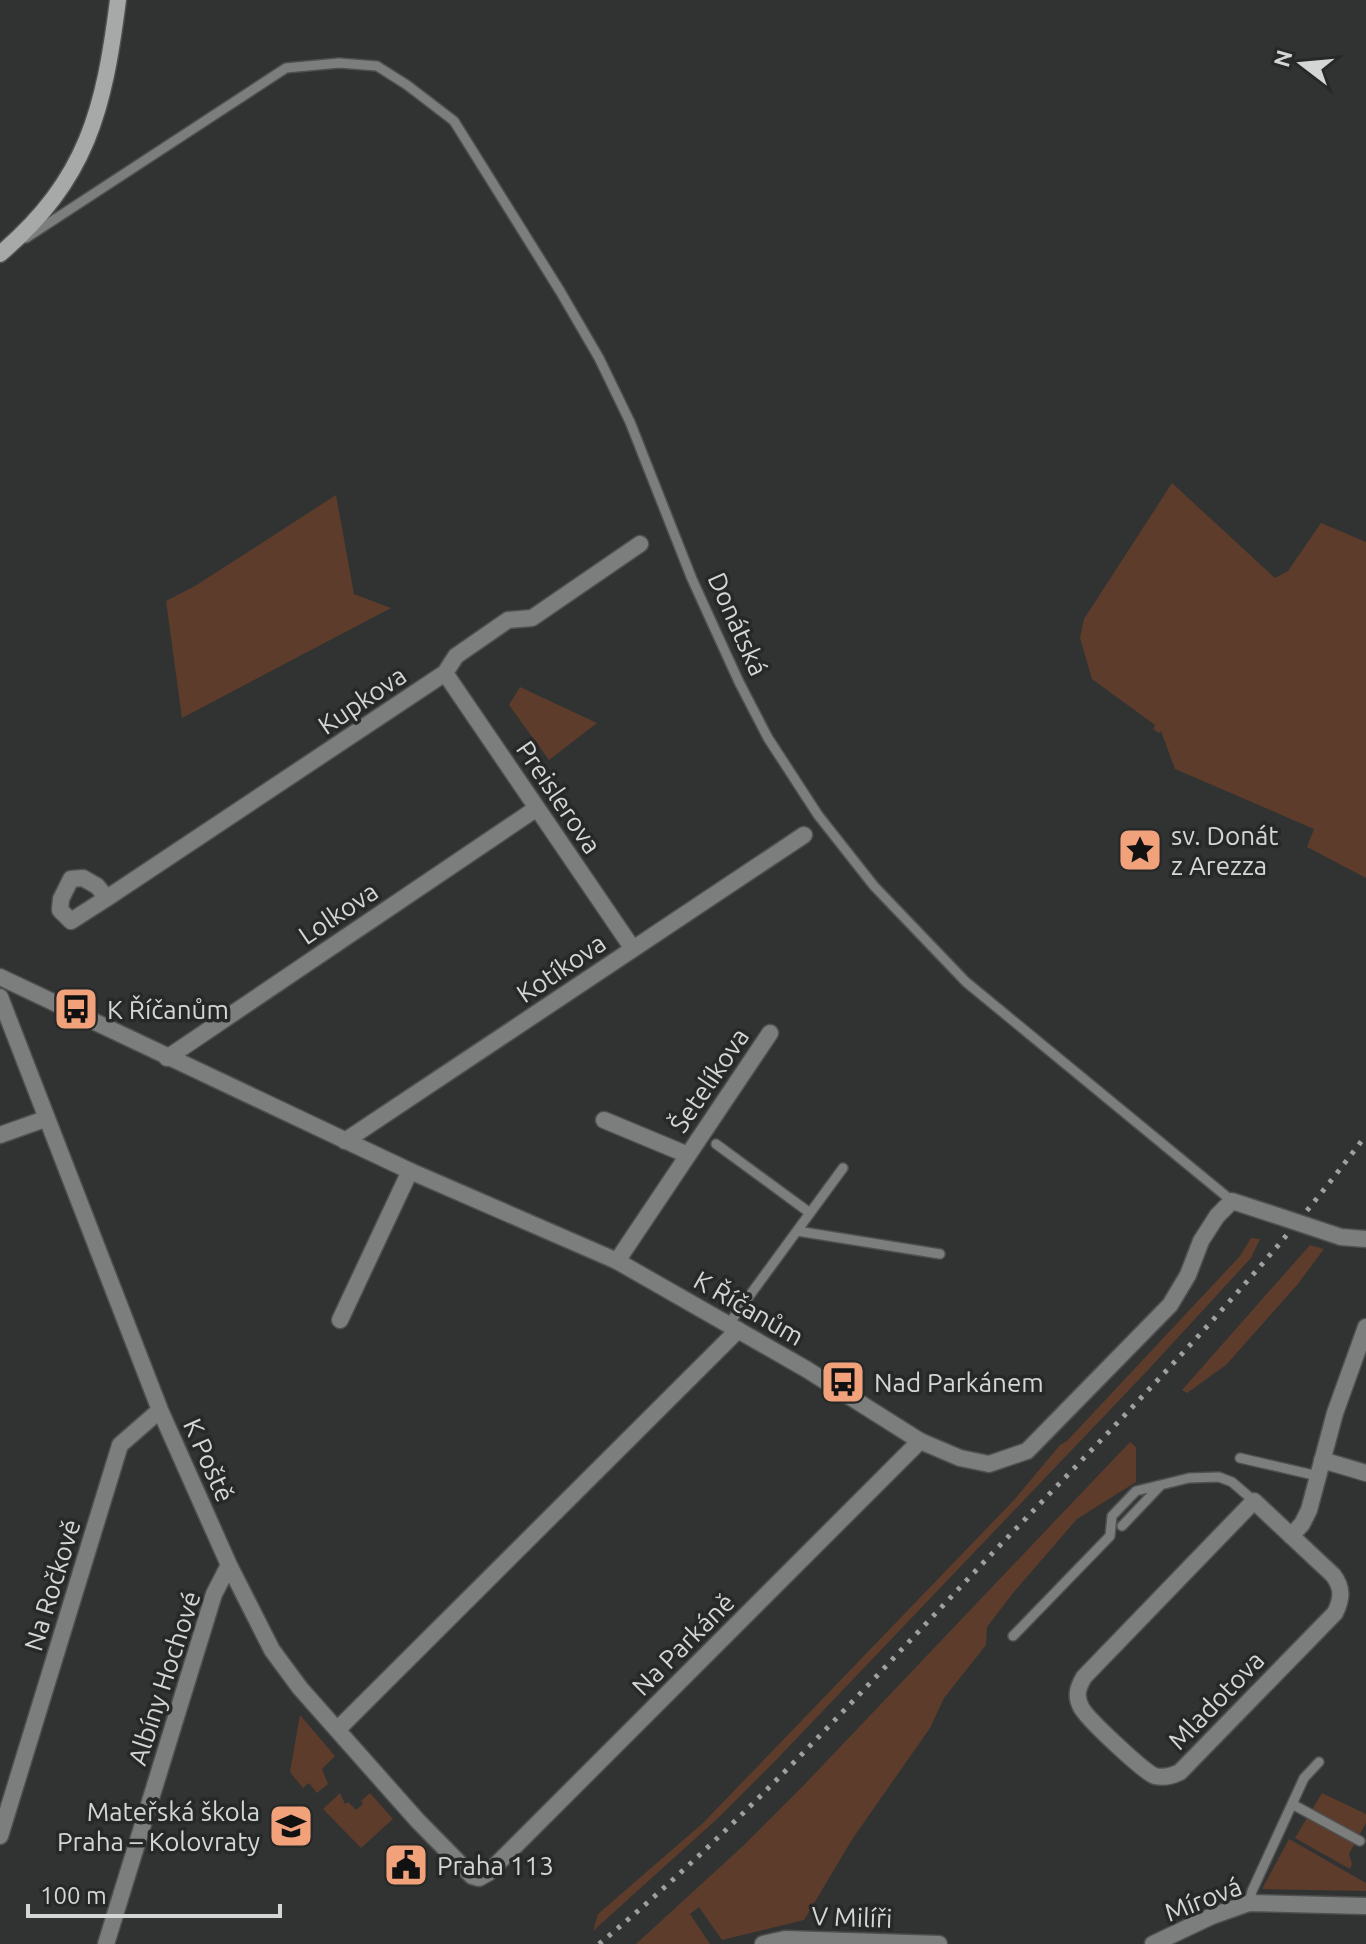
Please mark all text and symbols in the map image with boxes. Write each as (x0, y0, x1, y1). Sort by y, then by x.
north arrow (1262, 24, 1342, 104)
text: N (1268, 47, 1297, 70)
street label: Donátská (702, 568, 774, 680)
street label: Kupkova (313, 660, 411, 740)
street label: Preislerova (511, 735, 607, 859)
place label: sv. Donát z Arezza (1171, 821, 1279, 880)
place icon: sv. Donát z Arezza (1116, 826, 1164, 874)
street label: Lolkova (293, 876, 383, 950)
street label: Kotíkova (511, 928, 611, 1008)
bus stop icon: K Říčanům (52, 985, 100, 1033)
place label: K Říčanům (107, 995, 229, 1024)
street label: Šetelíkova (664, 1022, 754, 1138)
street label: K Říčanům (689, 1265, 809, 1351)
bus stop icon: Nad Parkánem (819, 1358, 867, 1406)
place label: Nad Parkánem (874, 1368, 1044, 1397)
street label: K Poště (178, 1414, 240, 1506)
street label: Na Ročkově (18, 1516, 86, 1654)
street label: Na Parkáně (626, 1587, 740, 1701)
street label: Albíny Hochové (122, 1588, 206, 1768)
street label: Mladotova (1162, 1645, 1270, 1755)
place label: Mateřská škola Praha – Kolovraty (57, 1797, 260, 1856)
school or university icon: Mateřská škola Praha – Kolovraty (267, 1802, 315, 1850)
public building icon: Praha 113 (382, 1841, 430, 1889)
place label: Praha 113 (437, 1851, 554, 1880)
scale bar (28, 1868, 280, 1918)
street label: Mírová (1160, 1871, 1246, 1927)
text: 100 m (40, 1882, 107, 1909)
street label: V Milíři (811, 1901, 893, 1933)

